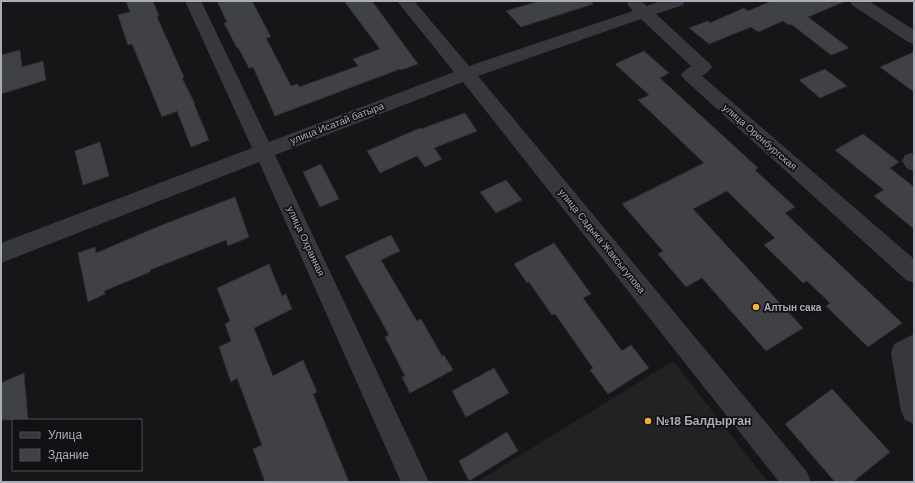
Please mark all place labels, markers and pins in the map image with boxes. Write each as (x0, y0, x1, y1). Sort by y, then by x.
place label: Алтын сака (764, 301, 822, 314)
marker: Алтын сака (751, 302, 761, 312)
place label: №18 Балдырган (656, 413, 751, 429)
marker: №18 Балдырган (643, 416, 653, 426)

